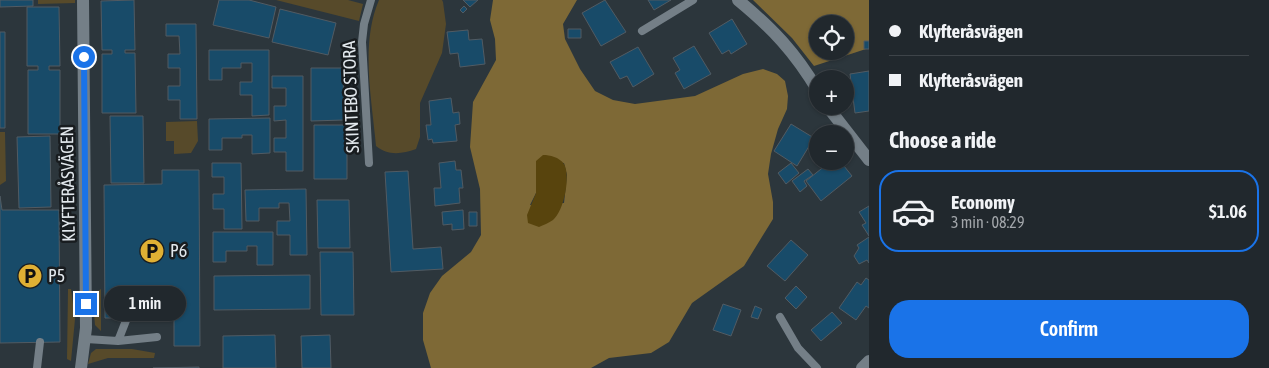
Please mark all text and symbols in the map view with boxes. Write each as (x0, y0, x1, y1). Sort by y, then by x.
map controls (809, 15, 854, 170)
button: locate (809, 15, 854, 60)
text: Klyfteråsvägen (919, 20, 1023, 42)
street label: SKINTEBO STORA (338, 40, 363, 153)
route start (73, 46, 95, 68)
text: Klyfteråsvägen (919, 69, 1023, 91)
button: + (809, 70, 854, 115)
button: − (809, 125, 854, 170)
street label: KLYFTERÅSVÄGEN (56, 126, 79, 242)
text: Choose a ride (889, 127, 996, 153)
icon: car (891, 189, 936, 234)
text: Economy (951, 191, 1015, 213)
text: $1.06 (1209, 200, 1247, 222)
text: 3 min · 08:29 (951, 213, 1024, 231)
parking icon: P6 (139, 238, 165, 264)
place label: P6 (170, 240, 187, 261)
parking icon: P5 (17, 263, 43, 289)
place label: P5 (48, 265, 65, 286)
callout: 1 min (104, 286, 186, 322)
route end (75, 293, 97, 315)
text: 1 min (129, 294, 161, 312)
button: Confirm (889, 300, 1249, 358)

